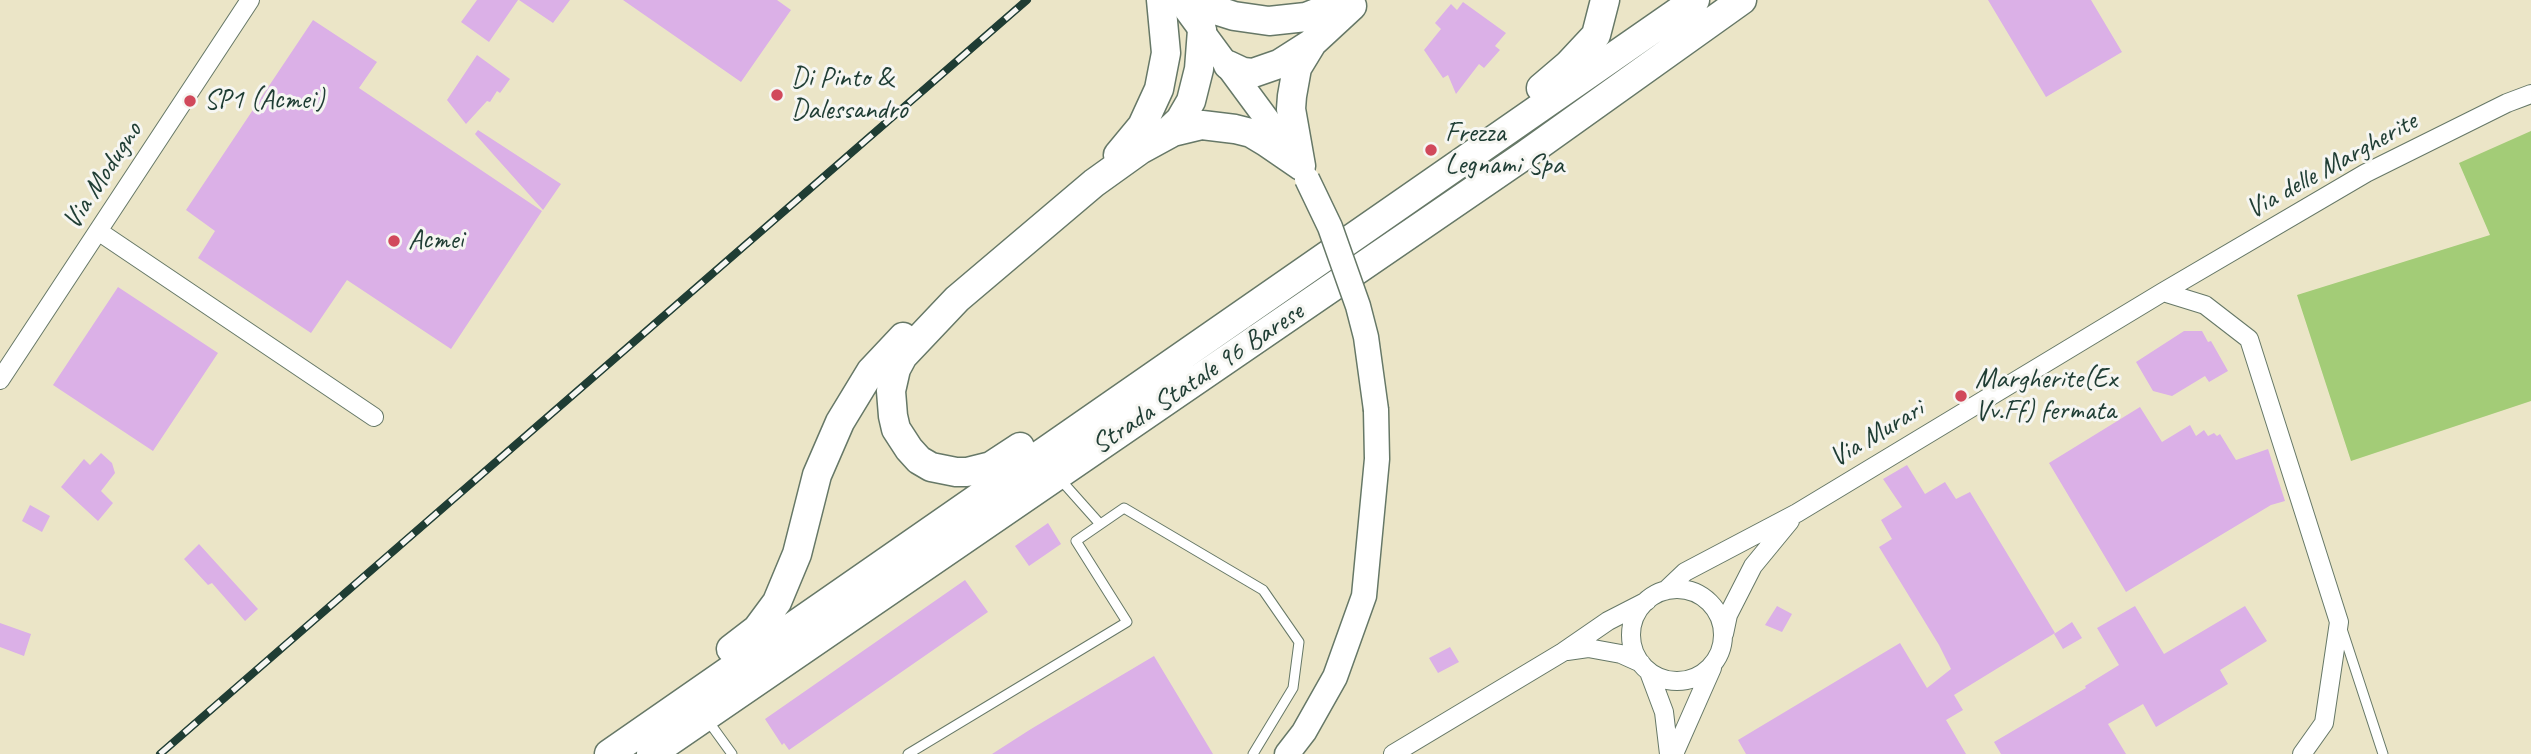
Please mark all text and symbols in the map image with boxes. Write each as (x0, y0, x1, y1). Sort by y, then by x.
place label: Di Pinto & Dalessandro (791, 62, 907, 128)
place label: SP1 (Acmei) (204, 84, 324, 118)
marker: Di Pinto & Dalessandro (769, 87, 785, 103)
marker: SP1 (Acmei) (182, 93, 198, 109)
street label: Via delle Margherite (2241, 105, 2423, 227)
street label: Via Modugno (56, 116, 150, 236)
place label: Frezza Legnami Spa (1445, 117, 1564, 183)
marker: Frezza Legnami Spa (1423, 142, 1439, 158)
place label: Acmei (408, 224, 463, 258)
marker: Acmei (386, 233, 402, 249)
street label: Strada Statale 96 Barese (1086, 296, 1310, 462)
place label: Margherite(Ex Vv.Ff) fermata (1975, 363, 2117, 429)
marker: Margherite(Ex Vv.Ff) fermata (1953, 388, 1969, 404)
street label: Via Murari (1824, 393, 1930, 475)

